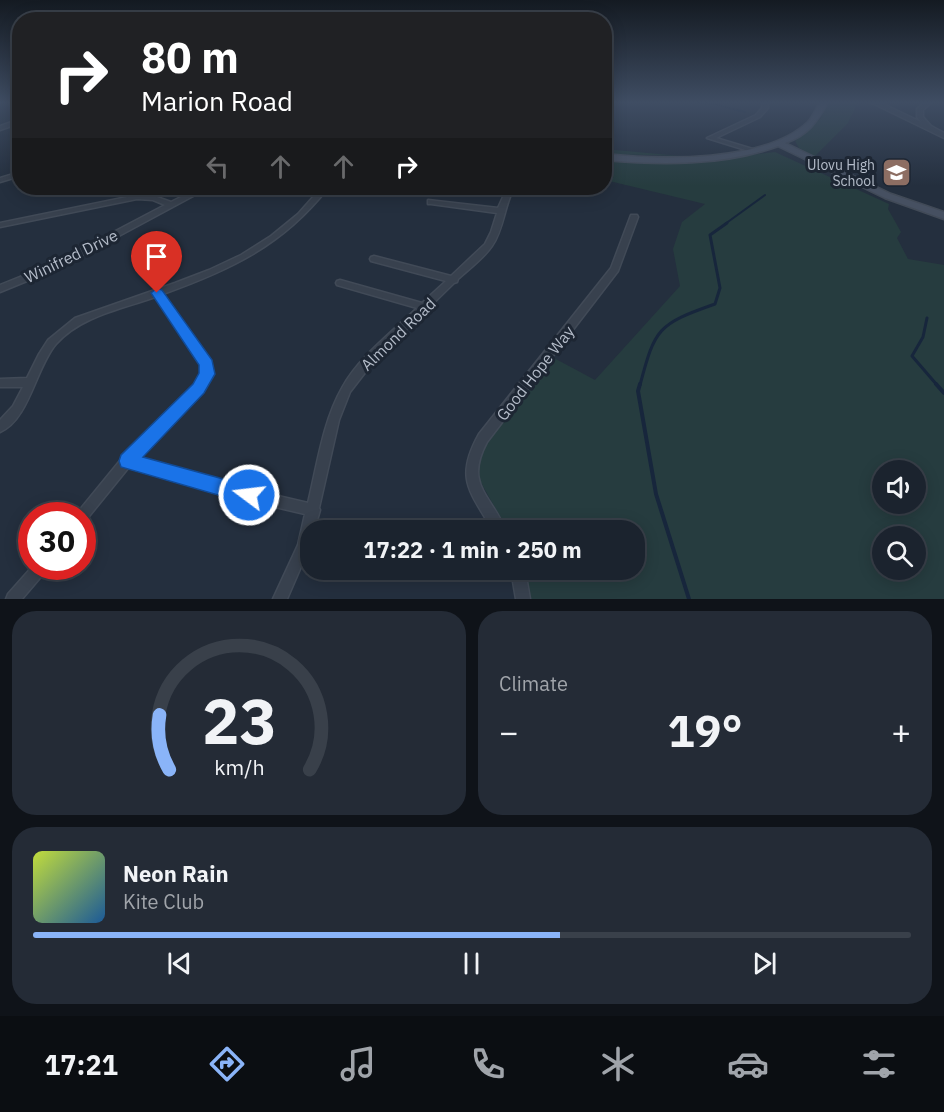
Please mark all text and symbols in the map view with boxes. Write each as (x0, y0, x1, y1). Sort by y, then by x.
text: 80 m (141, 30, 239, 85)
icon: right (42, 36, 120, 114)
text: Marion Road (141, 83, 293, 118)
icon: left (201, 150, 234, 183)
icon: ahead (264, 150, 297, 183)
icon: ahead (327, 150, 360, 183)
icon: right (390, 150, 423, 183)
place label: Ulovu High School (807, 156, 875, 190)
school or university icon: Ulovu High School (880, 157, 912, 189)
street label: Winifred Drive (21, 225, 121, 287)
pin (131, 231, 182, 293)
icon: arrive (140, 240, 173, 273)
street label: Almond Road (356, 293, 440, 375)
street label: Good Hope Way (492, 322, 578, 424)
map controls (872, 460, 926, 580)
button: sound (872, 460, 926, 514)
position arrow (217, 463, 281, 527)
speed limit sign: 30 (18, 502, 96, 580)
button: search (872, 526, 926, 580)
text: 17:22 · 1 min · 250 m (363, 535, 582, 564)
text: Climate (499, 670, 568, 697)
text: 23 (202, 680, 276, 761)
text: 19° (667, 701, 743, 759)
text: − (499, 710, 519, 753)
text: + (891, 710, 911, 753)
text: km/h (214, 753, 264, 781)
text: Neon Rain (123, 859, 229, 888)
text: Kite Club (123, 888, 204, 915)
icon: previous (163, 947, 196, 980)
icon: pause (455, 947, 488, 980)
icon: next (748, 947, 781, 980)
icon: directions (206, 1043, 248, 1085)
icon: music (337, 1043, 379, 1085)
icon: phone (467, 1043, 509, 1085)
icon: climate (597, 1043, 639, 1085)
icon: car (727, 1043, 769, 1085)
icon: filters (858, 1043, 900, 1085)
text: 17:21 (44, 1047, 118, 1082)

